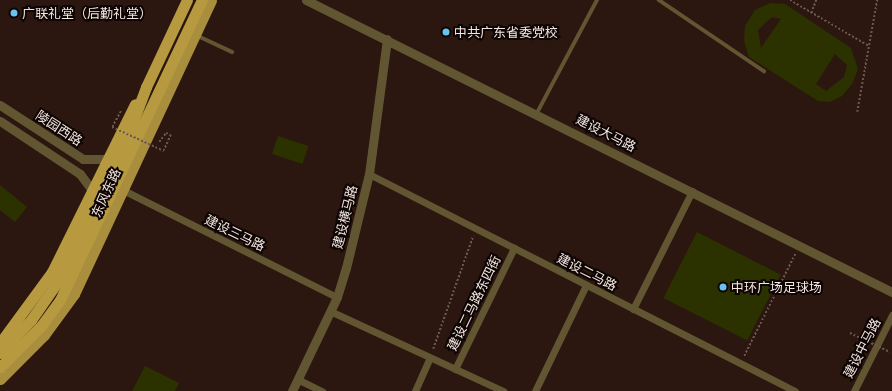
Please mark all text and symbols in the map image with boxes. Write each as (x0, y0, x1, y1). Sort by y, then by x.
place label: 广联礼堂（后勤礼堂） (22, 5, 152, 21)
marker: 广联礼堂（后勤礼堂） (9, 8, 19, 18)
place label: 中共广东省委党校 (454, 24, 558, 40)
marker: 中共广东省委党校 (441, 27, 451, 37)
street label: 陵园西路 (33, 107, 85, 149)
street label: 建设大马路 (574, 111, 638, 155)
street label: 东风东路 (88, 166, 124, 220)
street label: 建设横马路 (330, 184, 360, 250)
street label: 建设三马路 (202, 212, 268, 254)
street label: 建设二马路 (555, 250, 619, 294)
street label: 建设二马路东四街 (444, 253, 504, 353)
place label: 中环广场足球场 (731, 279, 822, 295)
marker: 中环广场足球场 (718, 282, 728, 292)
street label: 建设中马路 (840, 316, 884, 380)

